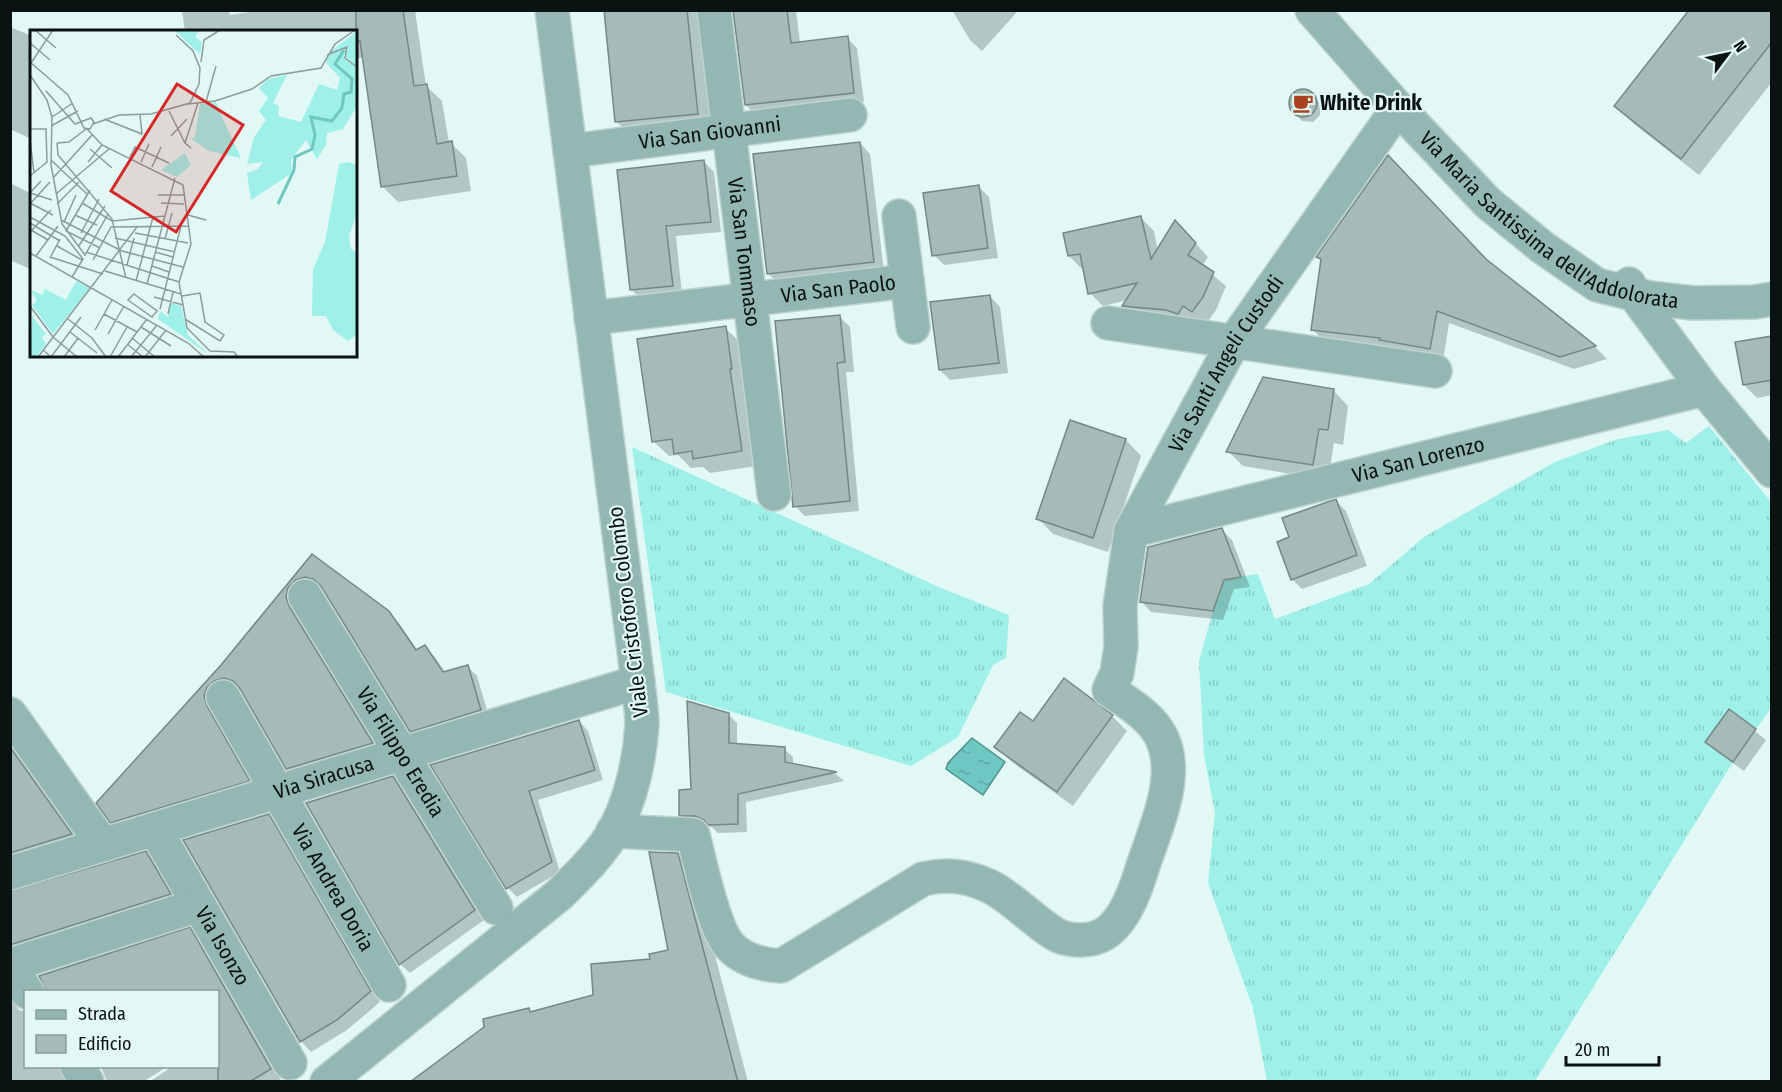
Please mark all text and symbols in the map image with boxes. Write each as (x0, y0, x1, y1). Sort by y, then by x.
north arrow (1698, 24, 1758, 84)
inset map (30, 30, 357, 357)
text: N (1730, 37, 1751, 55)
place label: White Drink (1320, 90, 1422, 116)
cafe icon: White Drink (1291, 91, 1315, 115)
street label: Via San Giovanni (637, 111, 782, 155)
street label: Via Maria Santissima dell'Addolorata (1414, 126, 1680, 314)
street label: Via San Tommaso (722, 176, 766, 328)
street label: Via San Paolo (779, 269, 897, 309)
street label: Via Santi Angeli Custodi (1163, 270, 1289, 457)
street label: Via San Lorenzo (1350, 431, 1487, 489)
street label: Viale Cristoforo Colombo (602, 505, 654, 719)
street label: Via Filippo Eredia (351, 682, 450, 822)
street label: Via Siracusa (271, 750, 377, 805)
street label: Via Andrea Doria (286, 819, 380, 956)
street label: Via Isonzo (189, 902, 255, 990)
legend (24, 990, 219, 1068)
text: Strada (78, 1003, 126, 1025)
scale bar (1566, 1029, 1659, 1067)
text: Edificio (78, 1033, 131, 1055)
text: 20 m (1575, 1039, 1610, 1061)

